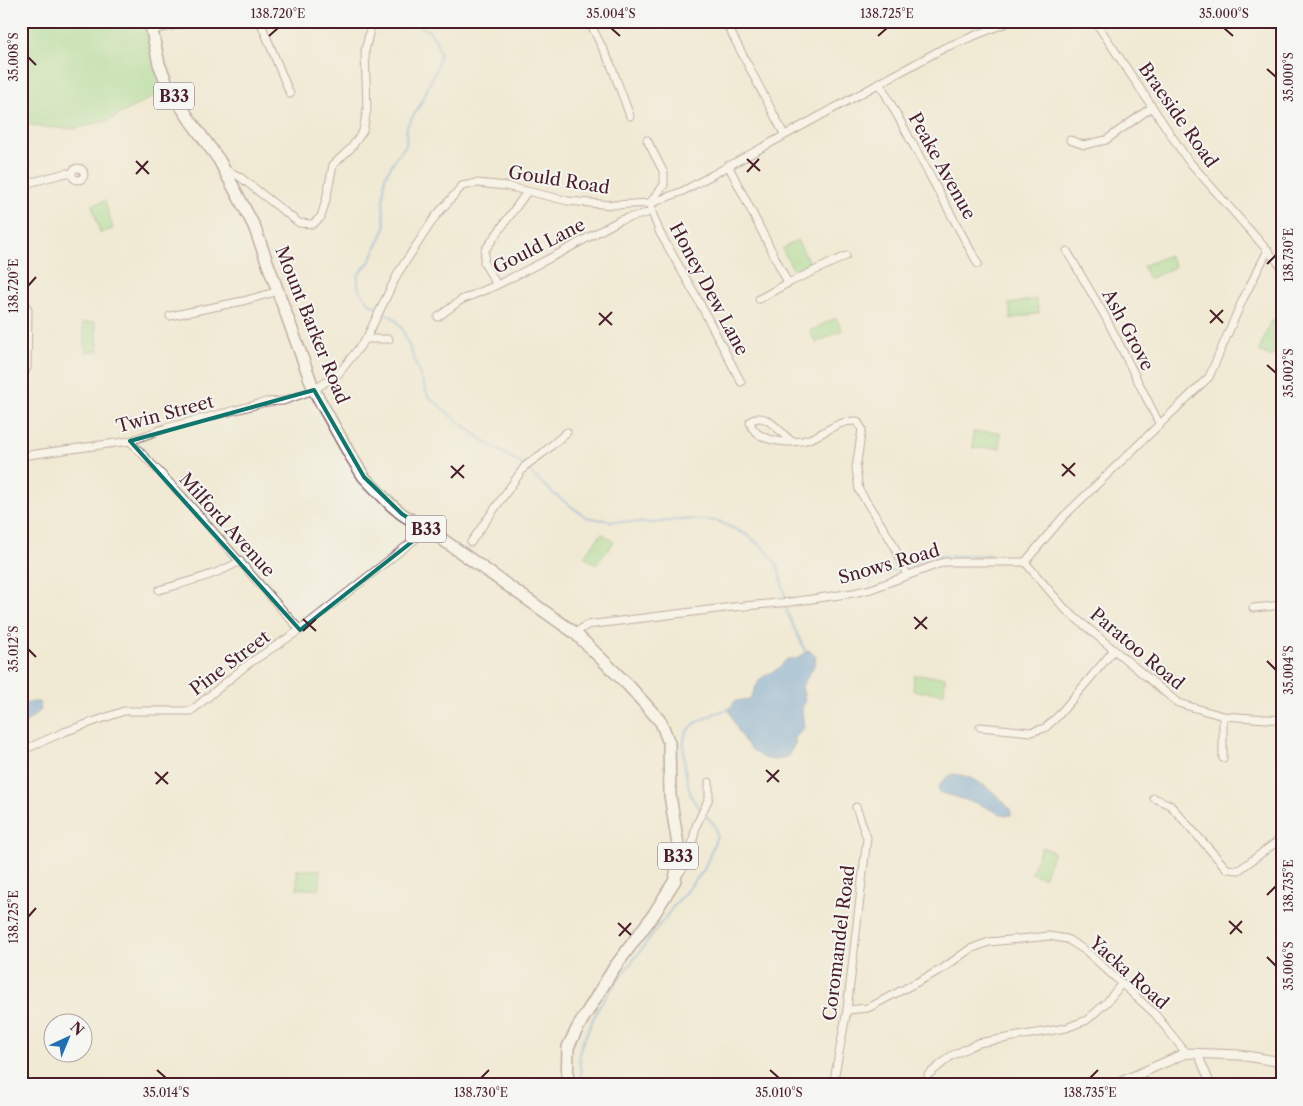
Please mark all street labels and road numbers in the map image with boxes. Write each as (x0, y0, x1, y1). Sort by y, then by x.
street label: Braeside Road (1134, 58, 1222, 172)
road number: B33 (154, 82, 194, 110)
street label: Peake Avenue (904, 109, 980, 223)
street label: Gould Road (507, 161, 611, 199)
street label: Gould Lane (489, 213, 589, 279)
street label: Honey Dew Lane (665, 219, 753, 359)
street label: Mount Barker Road (270, 243, 354, 407)
street label: Ash Grove (1097, 285, 1159, 374)
street label: Twin Street (114, 390, 217, 438)
street label: Milford Avenue (174, 468, 280, 582)
road number: B33 (406, 516, 446, 542)
street label: Snows Road (836, 539, 942, 589)
street label: Paratoo Road (1086, 603, 1188, 695)
street label: Pine Street (186, 625, 275, 700)
road number: B33 (658, 842, 698, 869)
street label: Coromandel Road (819, 864, 859, 1022)
street label: Yacka Road (1084, 931, 1173, 1014)

